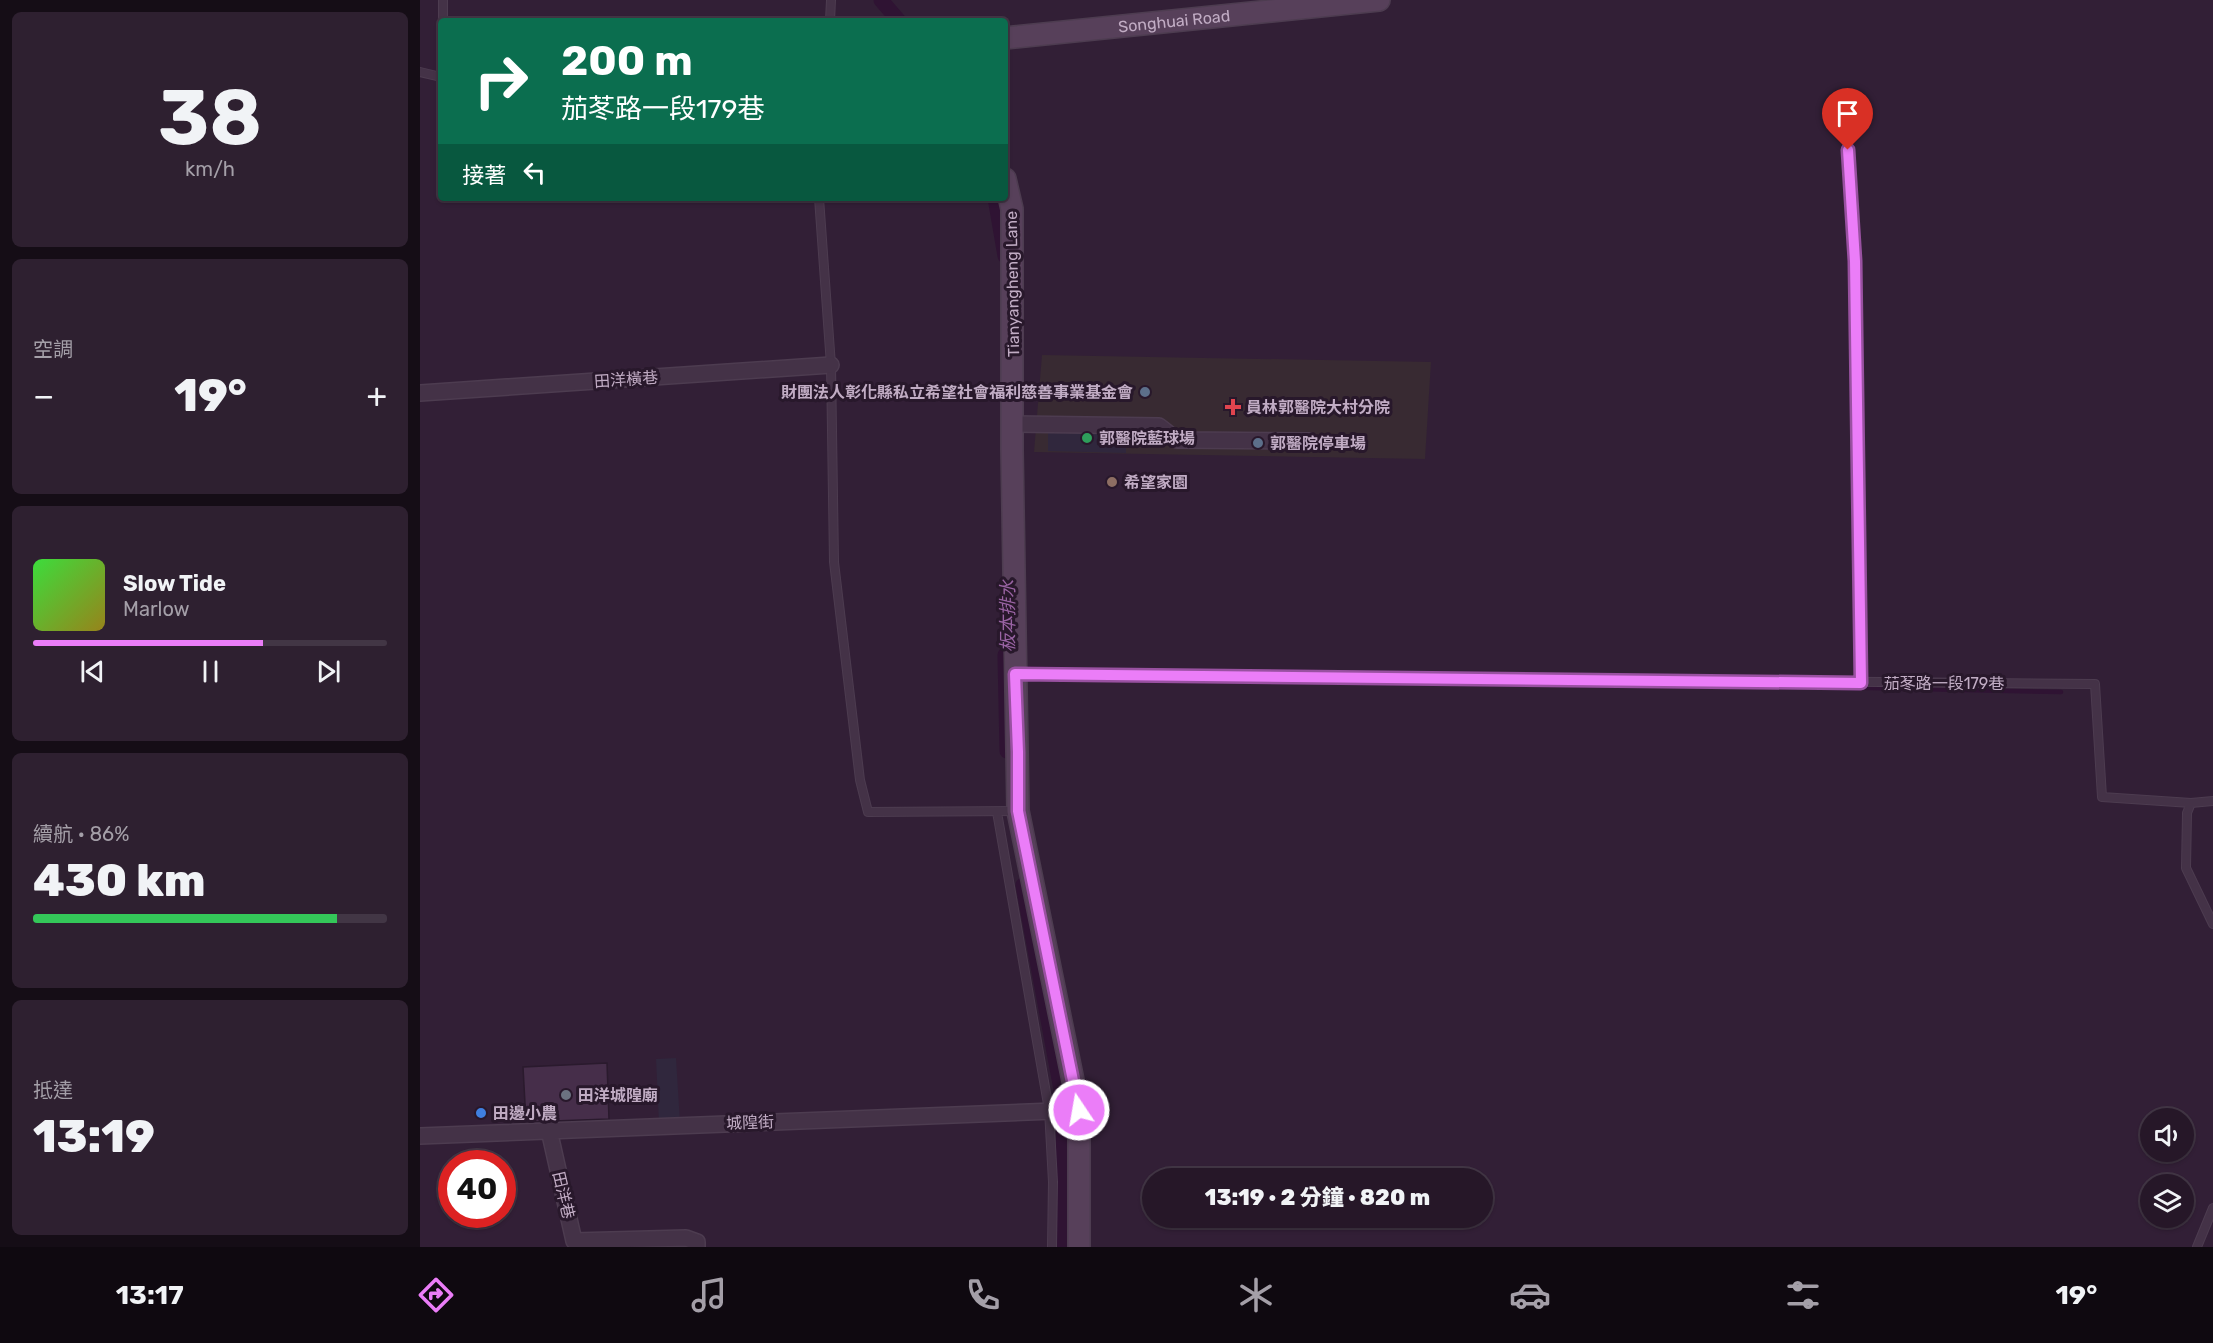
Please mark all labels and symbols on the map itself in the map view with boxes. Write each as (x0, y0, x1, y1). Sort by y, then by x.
street label: Songhuai Road (1117, 6, 1231, 36)
pin (1822, 88, 1873, 150)
street label: Tianyangheng Lane (1002, 211, 1023, 357)
street label: 田洋橫巷 (593, 368, 659, 391)
place label: 財團法人彰化縣私立希望社會福利慈善事業基金會 (781, 383, 1133, 402)
marker: 財團法人彰化縣私立希望社會福利慈善事業基金會 (1138, 385, 1152, 399)
marker: 員林郭醫院大村分院 (1224, 398, 1242, 416)
place label: 員林郭醫院大村分院 (1246, 398, 1390, 417)
place label: 郭醫院藍球場 (1099, 429, 1195, 448)
marker: 郭醫院藍球場 (1080, 431, 1094, 445)
place label: 郭醫院停車場 (1270, 434, 1366, 453)
marker: 郭醫院停車場 (1251, 436, 1265, 450)
place label: 希望家園 (1124, 473, 1188, 492)
marker: 希望家園 (1105, 475, 1119, 489)
water label: 板本排水 (997, 579, 1019, 652)
street label: 茄苳路一段179巷 (1884, 674, 2004, 693)
position arrow (1047, 1078, 1111, 1142)
place label: 田洋城隍廟 (578, 1086, 658, 1105)
marker: 田洋城隍廟 (559, 1088, 573, 1102)
place label: 田邊小農 (493, 1104, 557, 1123)
marker: 田邊小農 (474, 1106, 488, 1120)
street label: 城隍街 (726, 1112, 774, 1133)
speed limit sign: 40 (438, 1150, 516, 1228)
street label: 田洋巷 (549, 1170, 578, 1221)

